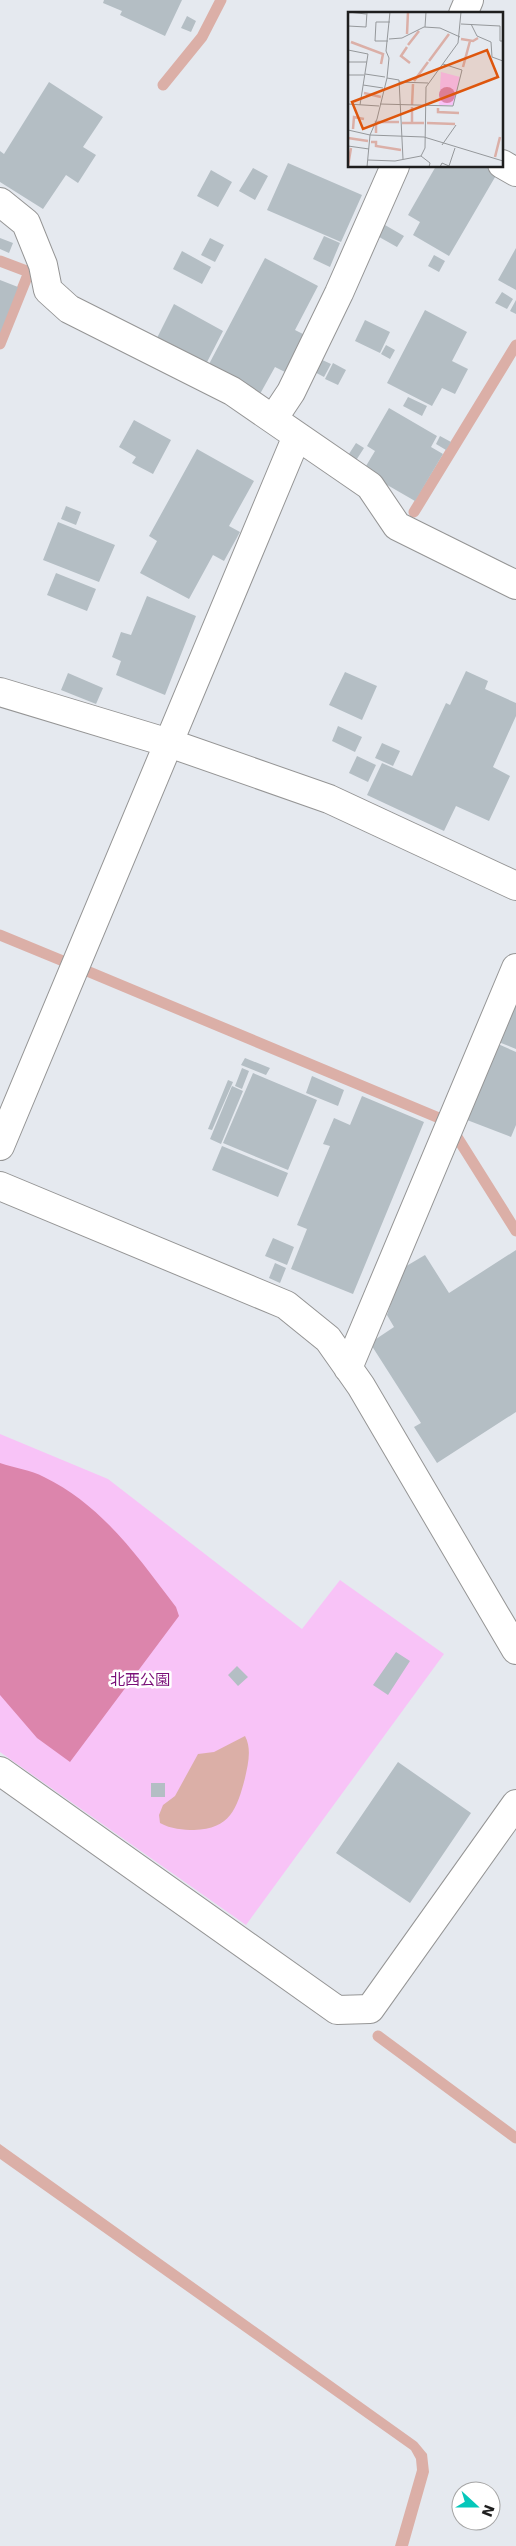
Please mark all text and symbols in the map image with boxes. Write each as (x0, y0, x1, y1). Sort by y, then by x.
inset map (348, 12, 504, 168)
park label: 北西公園 (110, 1671, 170, 1689)
north arrow (451, 2481, 501, 2531)
text: N (479, 2502, 498, 2519)

